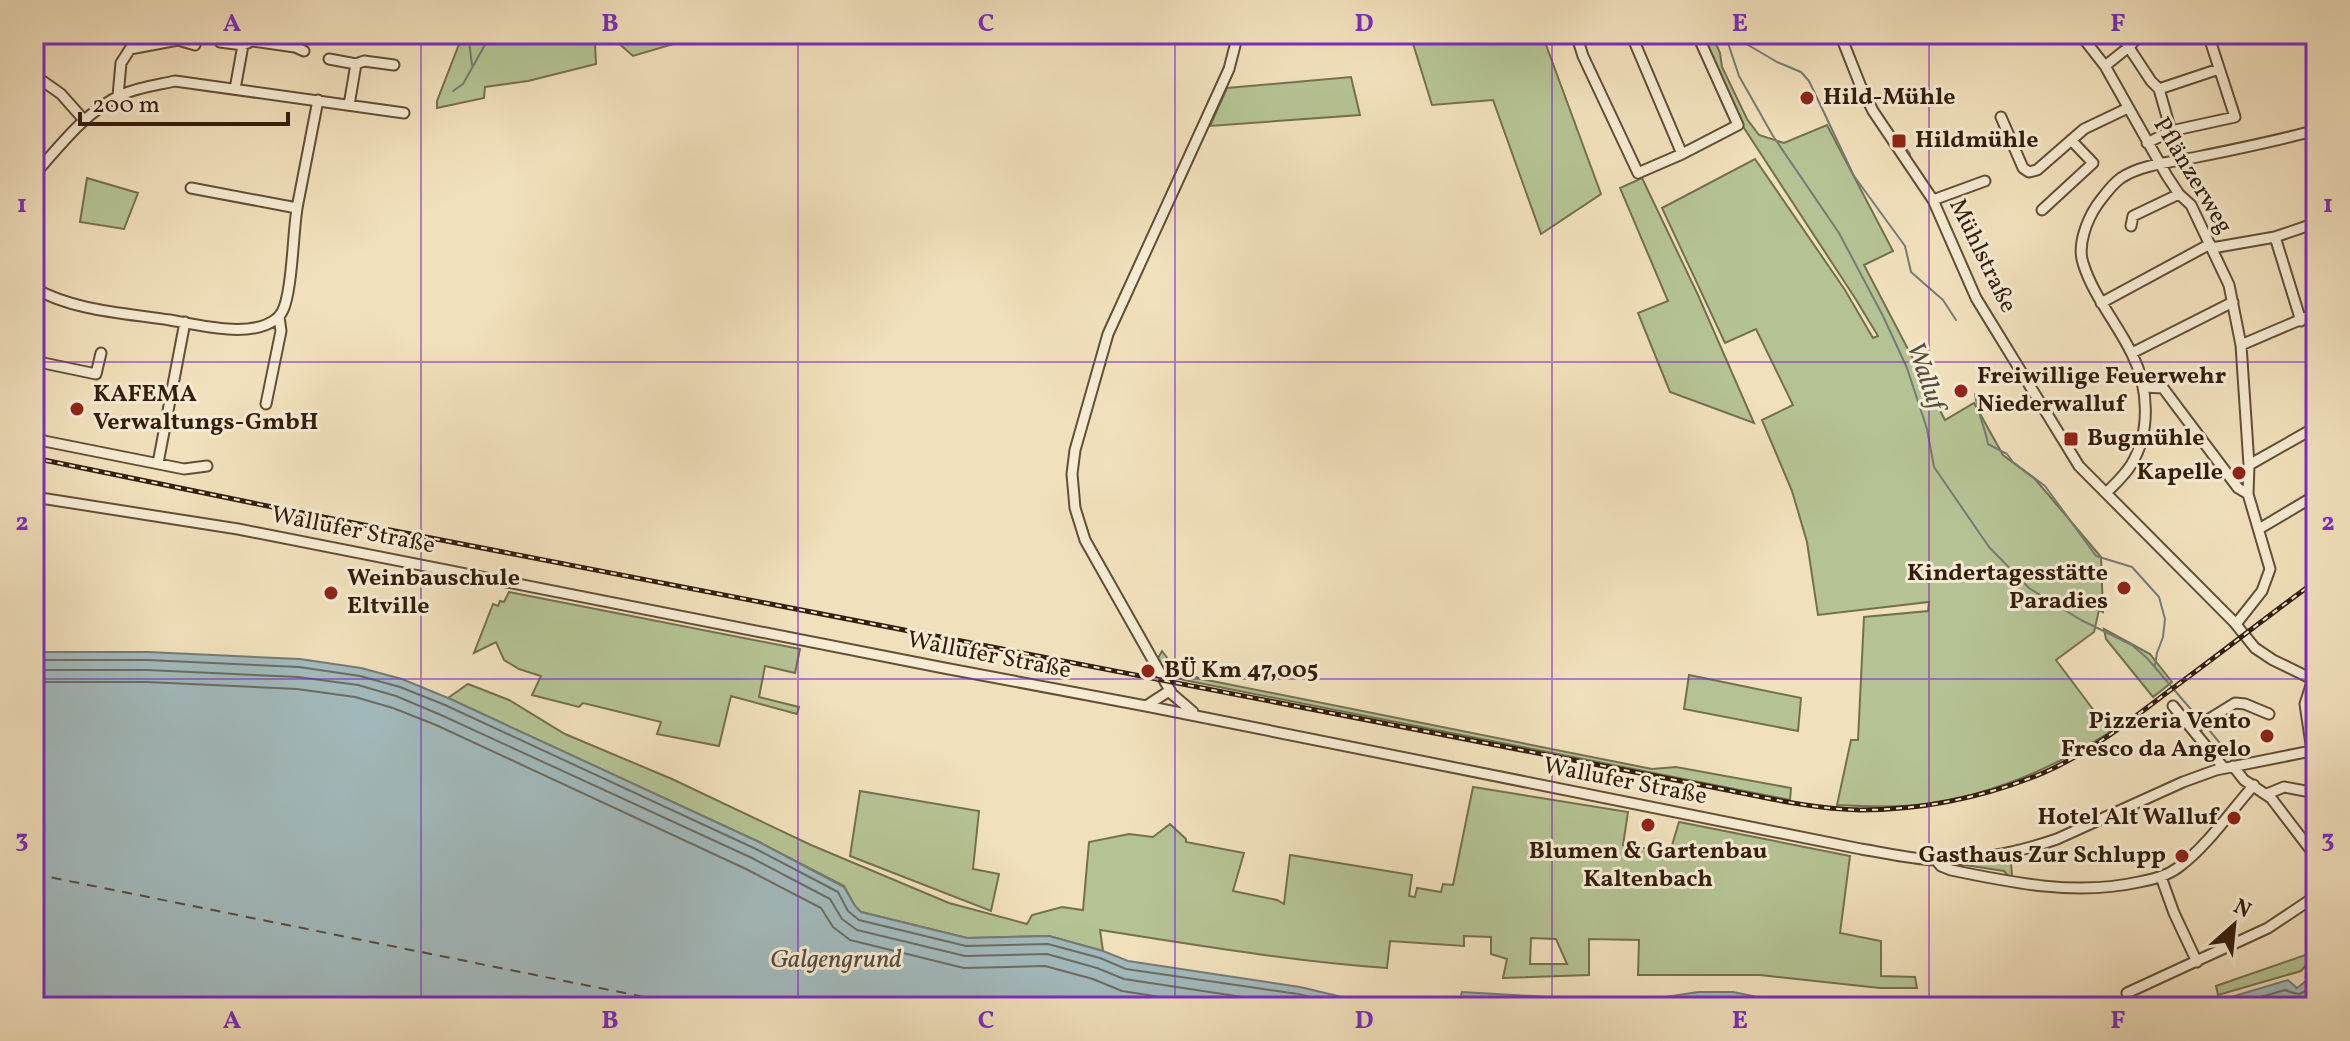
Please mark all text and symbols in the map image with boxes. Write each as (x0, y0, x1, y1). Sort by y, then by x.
text: A (223, 6, 242, 42)
text: B (601, 6, 619, 42)
text: C (978, 6, 994, 42)
text: D (1354, 6, 1374, 42)
text: E (1732, 6, 1748, 42)
text: F (2110, 6, 2126, 42)
scale bar (80, 76, 288, 126)
place label: Hild-Mühle (1823, 81, 1956, 115)
text: 200 m (92, 89, 160, 123)
marker: Hild-Mühle (1798, 89, 1816, 107)
street label: Pflänzerweg (2144, 111, 2240, 241)
place label: Hildmühle (1915, 124, 2039, 158)
marker: Hildmühle (1890, 132, 1908, 150)
text: 1 (17, 187, 27, 223)
text: 1 (2323, 187, 2333, 223)
street label: Mühlstraße (1940, 193, 2024, 319)
water label: Walluf (1897, 337, 1955, 420)
place label: Freiwillige Feuerwehr Niederwalluf (1977, 360, 2226, 422)
place label: KAFEMA Verwaltungs-GmbH (93, 378, 318, 440)
marker: Freiwillige Feuerwehr Niederwalluf (1952, 382, 1970, 400)
marker: KAFEMA Verwaltungs-GmbH (68, 400, 86, 418)
place label: Bugmühle (2087, 422, 2204, 456)
marker: Bugmühle (2062, 430, 2080, 448)
place label: Kapelle (2137, 456, 2223, 490)
marker: Kapelle (2230, 464, 2248, 482)
street label: Wallufer Straße (268, 498, 438, 564)
text: 2 (15, 505, 29, 541)
text: 2 (2321, 505, 2335, 541)
place label: Kindertagesstätte Paradies (1907, 557, 2108, 619)
place label: Weinbauschule Eltville (347, 562, 520, 624)
marker: Kindertagesstätte Paradies (2115, 579, 2133, 597)
marker: Weinbauschule Eltville (322, 584, 340, 602)
street label: Wallufer Straße (904, 623, 1074, 689)
place label: BÜ Km 47,005 (1164, 654, 1318, 688)
marker: BÜ Km 47,005 (1139, 662, 1157, 680)
place label: Pizzeria Vento Fresco da Angelo (2061, 705, 2251, 767)
marker: Pizzeria Vento Fresco da Angelo (2258, 727, 2276, 745)
street label: Wallufer Straße (1540, 749, 1710, 815)
place label: Hotel Alt Walluf (2037, 801, 2221, 835)
marker: Hotel Alt Walluf (2225, 809, 2243, 827)
marker: Blumen & Gartenbau Kaltenbach (1639, 816, 1657, 834)
text: 3 (15, 822, 29, 858)
text: 3 (2321, 822, 2335, 858)
place label: Blumen & Gartenbau Kaltenbach (1529, 835, 1768, 897)
place label: Gasthaus Zur Schlupp (1919, 839, 2166, 873)
marker: Gasthaus Zur Schlupp (2173, 847, 2191, 865)
north arrow (2194, 885, 2274, 965)
text: N (2228, 892, 2256, 927)
water label: Galgengrund (770, 942, 902, 978)
text: A (223, 1003, 242, 1039)
text: B (601, 1003, 619, 1039)
text: C (978, 1003, 994, 1039)
text: D (1354, 1003, 1374, 1039)
text: E (1732, 1003, 1748, 1039)
text: F (2110, 1003, 2126, 1039)

